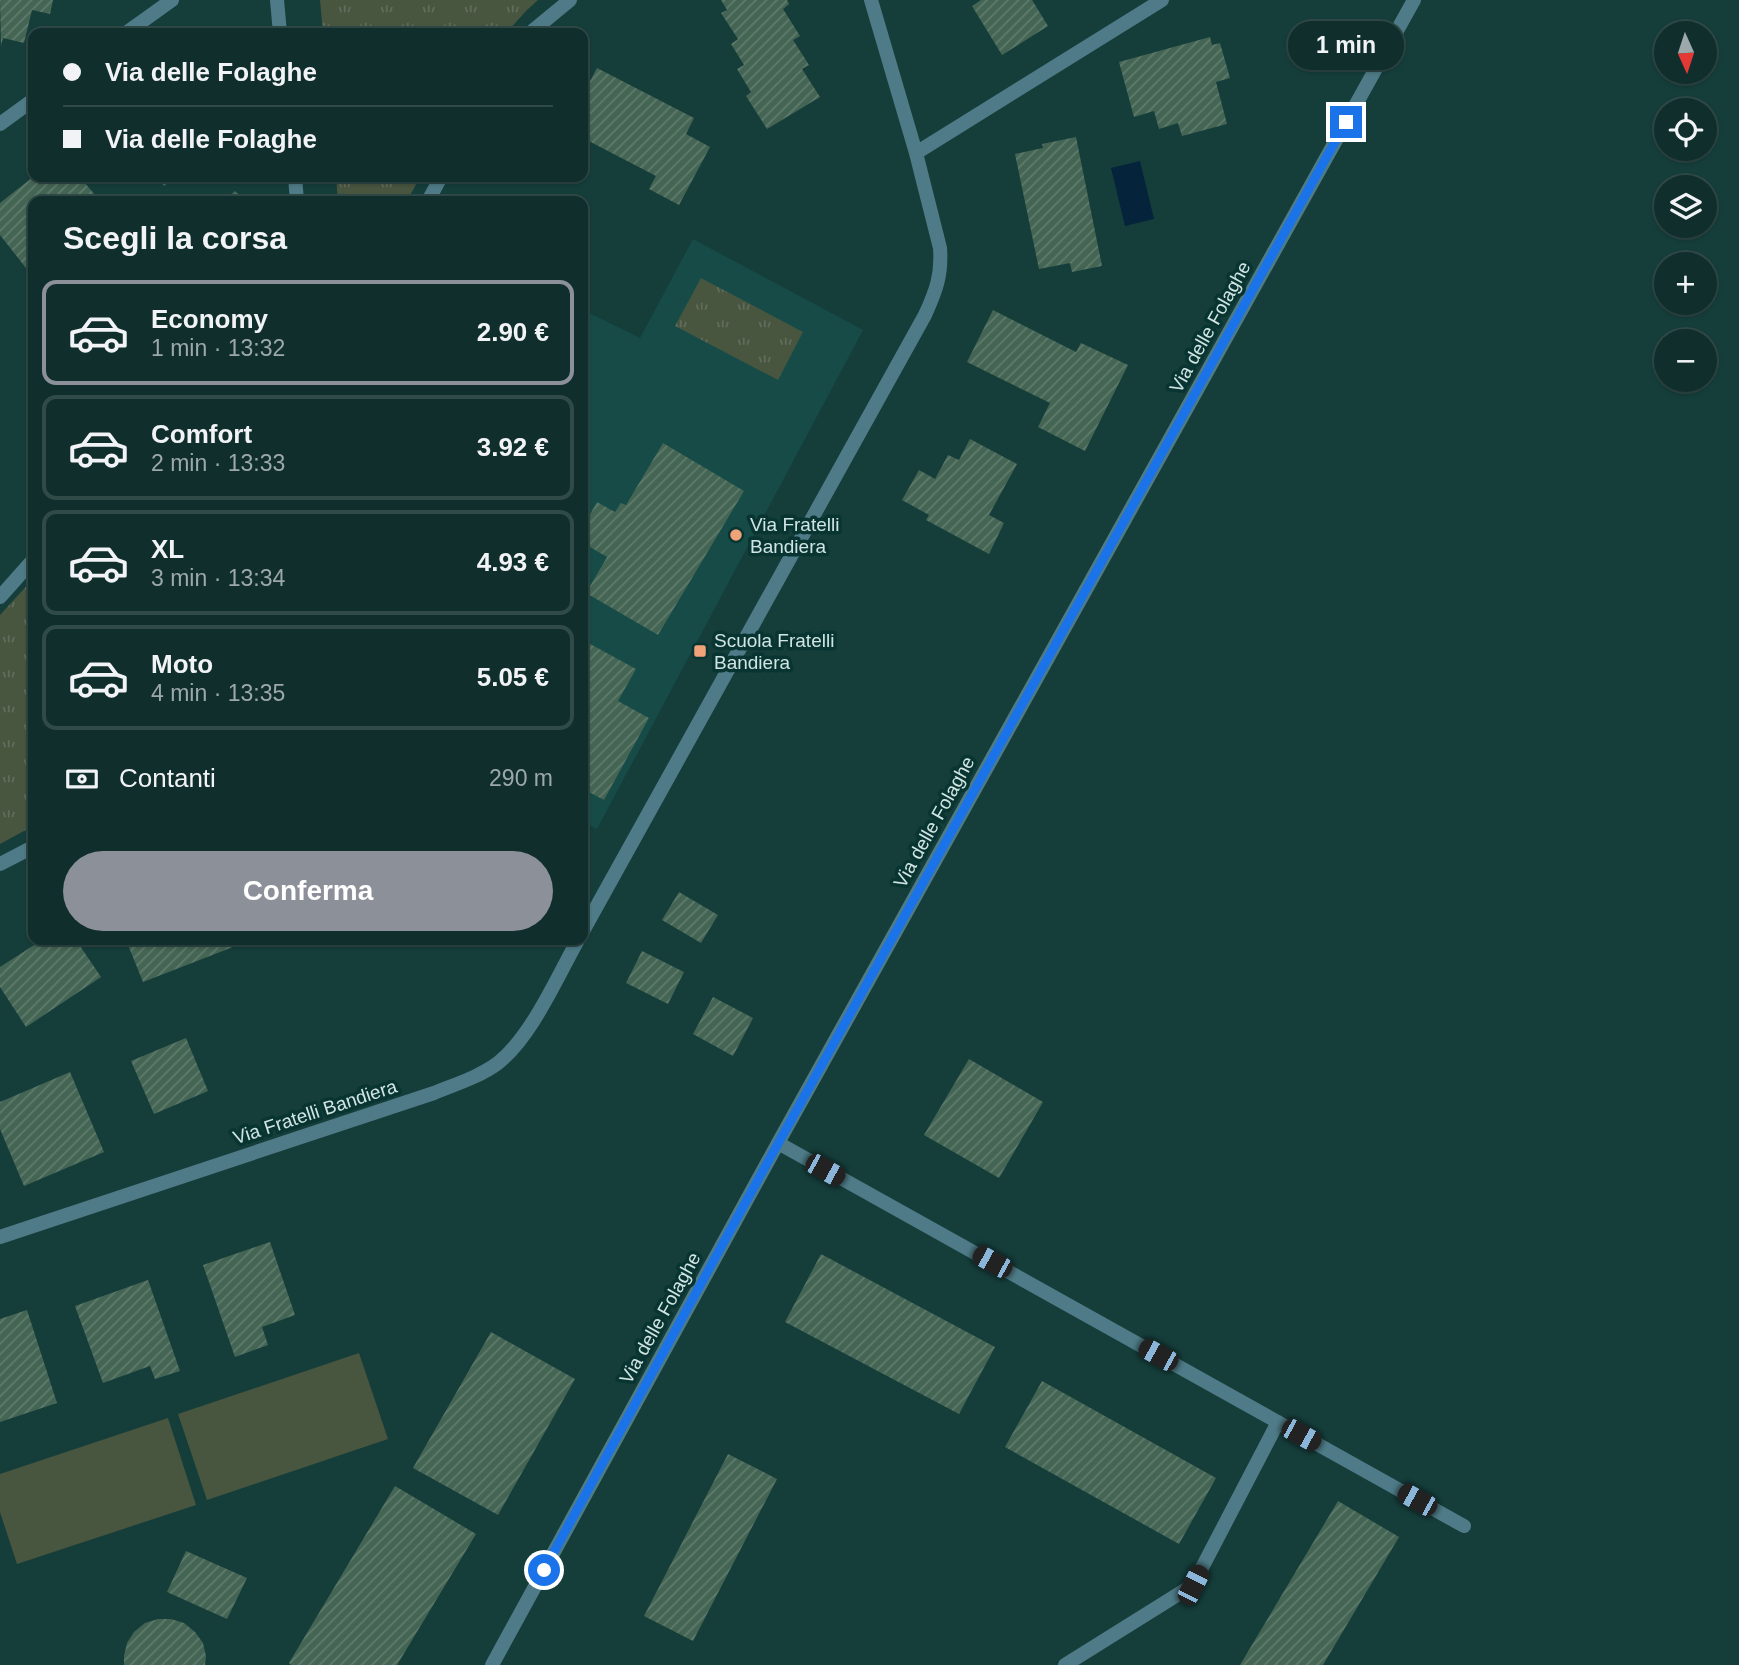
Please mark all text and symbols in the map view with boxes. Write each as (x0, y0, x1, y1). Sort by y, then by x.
callout: 1 min (1288, 20, 1404, 69)
north arrow (1654, 21, 1717, 84)
map controls (1654, 21, 1717, 392)
text: 1 min (1316, 32, 1376, 58)
text: Via delle Folaghe (105, 57, 317, 87)
button: locate (1654, 98, 1717, 161)
route end (1330, 106, 1362, 138)
text: Via delle Folaghe (105, 124, 317, 154)
button: layers (1654, 175, 1717, 238)
text: Scegli la corsa (63, 220, 287, 256)
button: + (1654, 252, 1717, 315)
street label: Via delle Folaghe (1165, 258, 1255, 396)
icon: car (67, 301, 130, 364)
text: Economy (151, 304, 268, 334)
text: 2.90 € (477, 317, 549, 347)
button: − (1654, 329, 1717, 392)
text: 1 min · 13:32 (151, 335, 285, 361)
icon: car (67, 416, 130, 479)
text: Comfort (151, 419, 252, 449)
text: 3.92 € (477, 432, 549, 462)
text: 2 min · 13:33 (151, 450, 285, 476)
place label: Via Fratelli Bandiera (750, 514, 839, 557)
marker: Via Fratelli Bandiera (728, 527, 744, 543)
icon: car (67, 531, 130, 594)
text: XL (151, 534, 184, 564)
text: 4.93 € (477, 547, 549, 577)
text: 3 min · 13:34 (151, 565, 285, 591)
place label: Scuola Fratelli Bandiera (714, 630, 834, 673)
marker: Scuola Fratelli Bandiera (692, 643, 708, 659)
icon: car (67, 646, 130, 709)
text: Moto (151, 649, 213, 679)
text: 5.05 € (477, 662, 549, 692)
text: 4 min · 13:35 (151, 680, 285, 706)
street label: Via delle Folaghe (889, 753, 979, 891)
icon: cash (63, 760, 101, 798)
text: Contanti (119, 763, 216, 793)
text: 290 m (489, 765, 553, 791)
button: Conferma (63, 851, 553, 931)
street label: Via Fratelli Bandiera (231, 1076, 400, 1148)
car (802, 1151, 849, 1189)
car (969, 1243, 1016, 1281)
street label: Via delle Folaghe (615, 1249, 705, 1387)
car (1135, 1336, 1182, 1374)
car (1278, 1416, 1325, 1454)
car (1394, 1481, 1441, 1519)
route start (528, 1554, 560, 1586)
car (1175, 1562, 1212, 1608)

